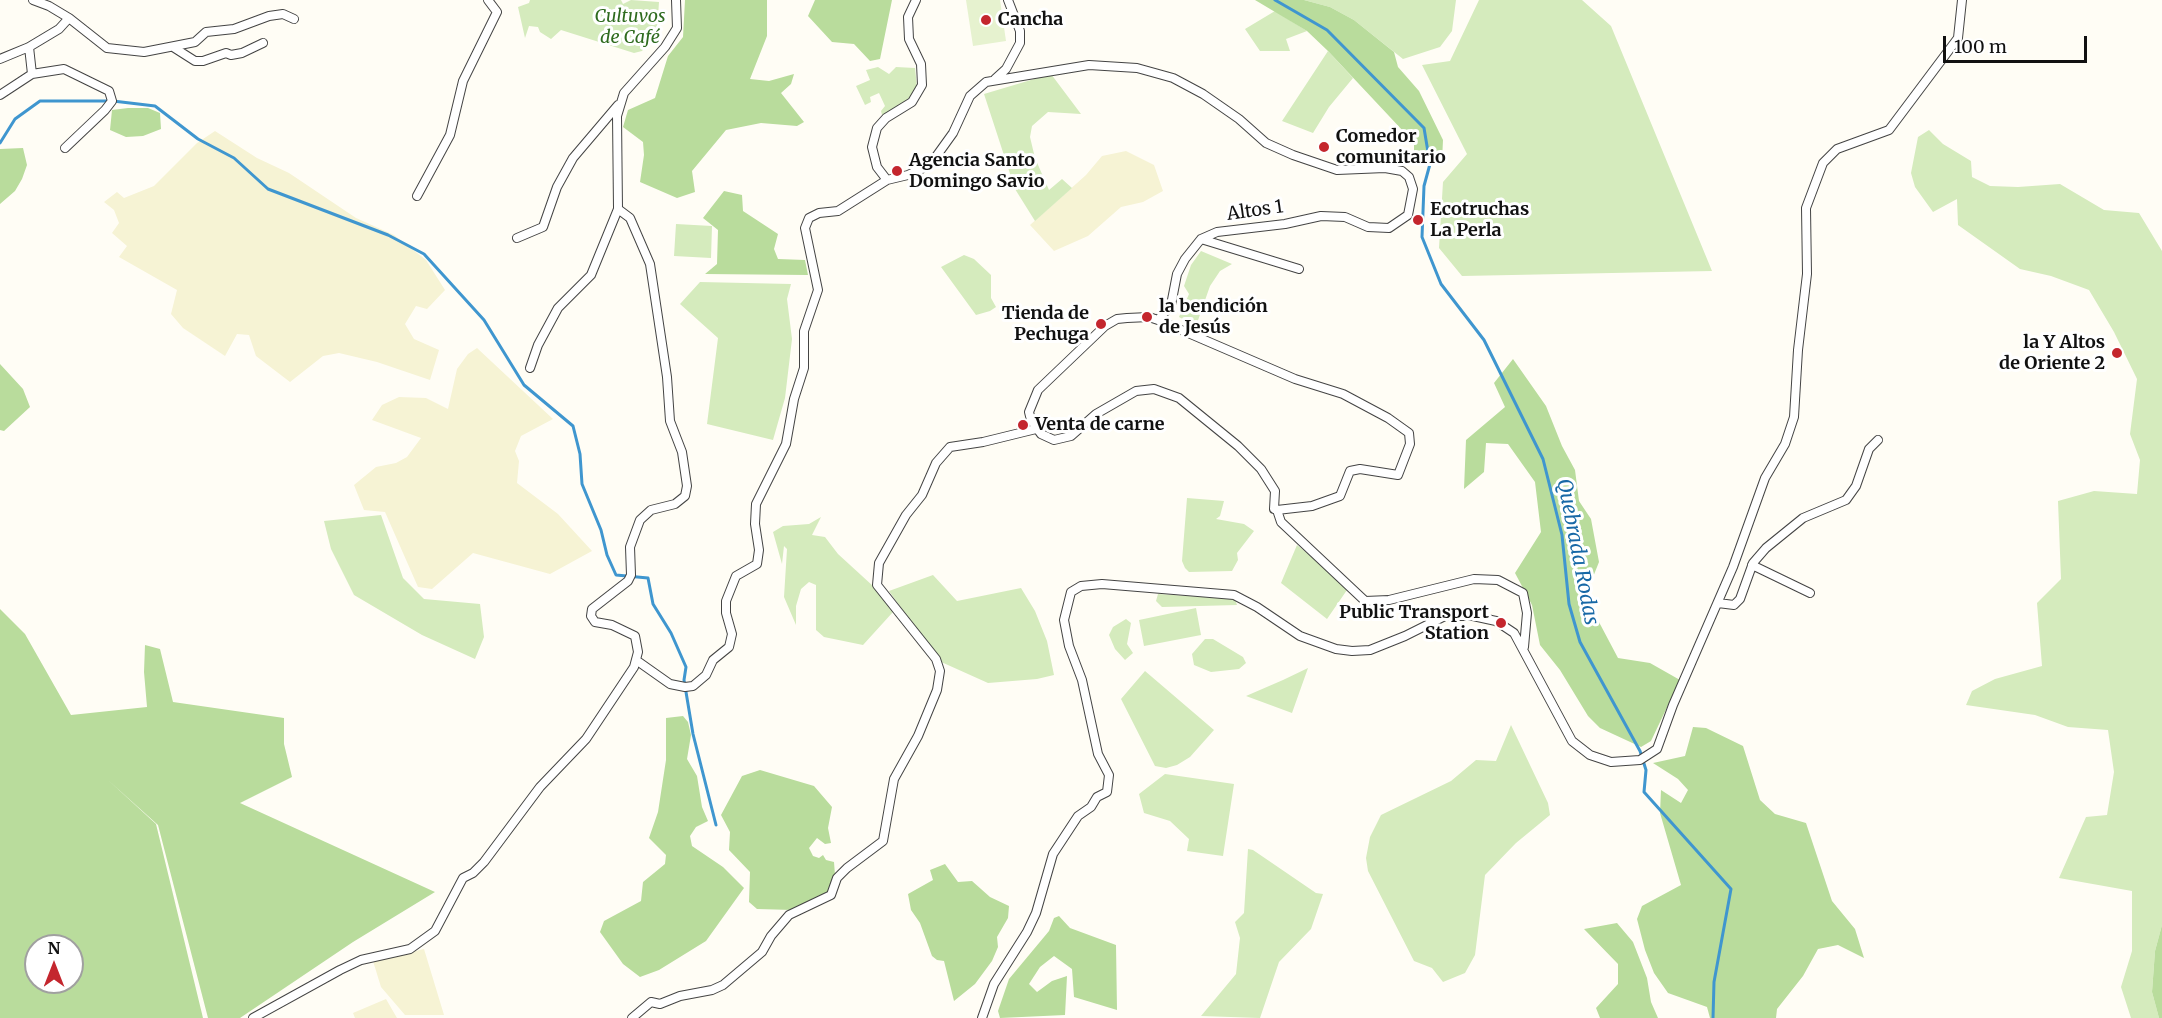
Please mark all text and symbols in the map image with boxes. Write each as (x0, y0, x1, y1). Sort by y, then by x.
park label: Cultuvos de Café (595, 6, 665, 48)
place label: Cancha (998, 9, 1063, 31)
marker: Cancha (979, 13, 993, 27)
scale bar (1946, 24, 2090, 62)
text: 100 m (1954, 35, 2007, 58)
place label: Comedor comunitario (1336, 126, 1446, 168)
marker: Comedor comunitario (1317, 140, 1331, 154)
place label: Agencia Santo Domingo Savio (909, 150, 1044, 192)
marker: Agencia Santo Domingo Savio (890, 164, 904, 178)
street label: Altos 1 (1225, 196, 1285, 226)
place label: Ecotruchas La Perla (1430, 199, 1529, 242)
marker: Ecotruchas La Perla (1411, 213, 1425, 227)
place label: la bendición de Jesús (1159, 296, 1268, 338)
place label: Tienda de Pechuga (1002, 303, 1089, 346)
marker: la bendición de Jesús (1140, 310, 1154, 324)
marker: Tienda de Pechuga (1094, 317, 1108, 331)
place label: la Y Altos de Oriente 2 (1999, 332, 2105, 374)
marker: la Y Altos de Oriente 2 (2110, 346, 2124, 360)
place label: Venta de carne (1035, 414, 1164, 436)
marker: Venta de carne (1016, 418, 1030, 432)
water label: Quebrada Rodas (1551, 477, 1603, 627)
place label: Public Transport Station (1339, 602, 1489, 644)
marker: Public Transport Station (1494, 616, 1508, 630)
north arrow (24, 934, 84, 994)
text: N (48, 938, 60, 958)

